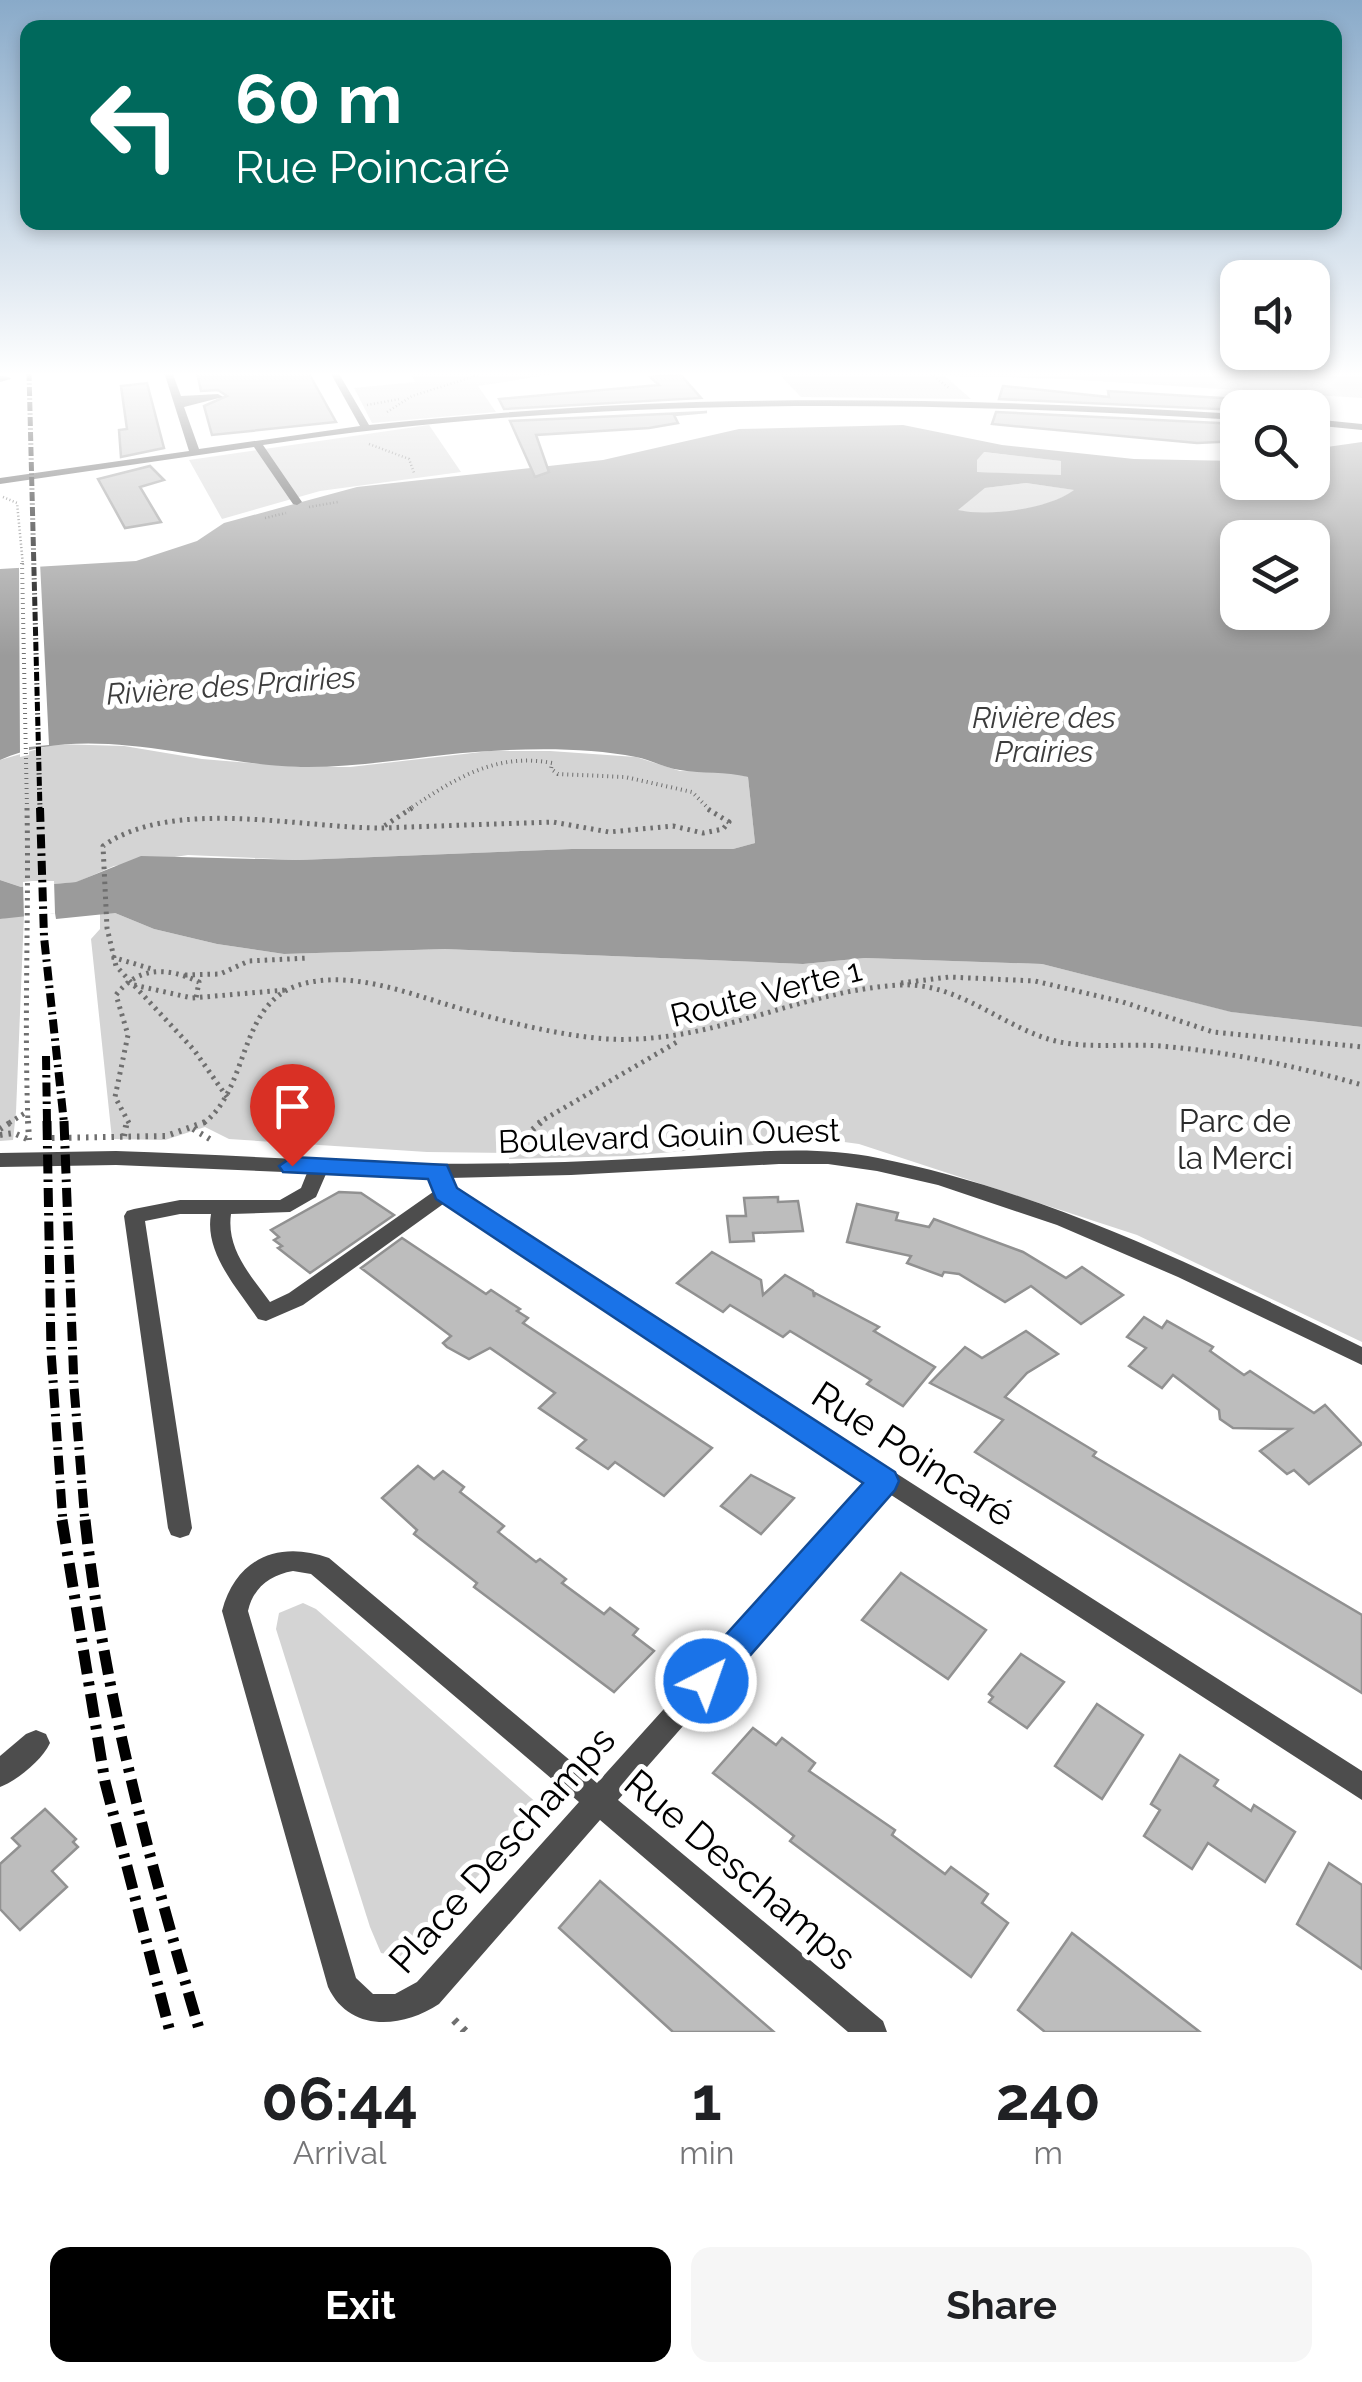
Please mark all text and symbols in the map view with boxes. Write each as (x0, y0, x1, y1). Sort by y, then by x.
text: 60 m (235, 57, 402, 139)
icon: left (70, 60, 200, 190)
text: Rue Poincaré (235, 141, 510, 194)
map controls (1220, 260, 1330, 630)
button: sound (1220, 260, 1330, 370)
button: search (1220, 390, 1330, 500)
button: layers (1220, 520, 1330, 630)
water label: Rivière des Prairies (105, 659, 357, 712)
water label: Rivière des Prairies (972, 700, 1116, 769)
street label: Route Verte 1 (667, 951, 865, 1034)
pin (250, 1064, 335, 1167)
icon: arrive (265, 1079, 320, 1134)
park label: Parc de la Merci (1177, 1102, 1293, 1176)
street label: Boulevard Gouin Ouest (497, 1111, 841, 1160)
street label: Rue Poincaré (804, 1372, 1023, 1536)
position arrow (654, 1629, 758, 1733)
street label: Place Deschamps (379, 1717, 624, 1982)
street label: Rue Deschamps (616, 1760, 865, 1979)
text: 06:44 (261, 2064, 418, 2134)
text: 1 (692, 2064, 722, 2134)
text: 240 (996, 2064, 1101, 2134)
text: Arrival (293, 2134, 387, 2171)
text: min (679, 2134, 734, 2171)
text: m (1033, 2134, 1063, 2171)
button: Exit (50, 2247, 671, 2362)
button: Share (691, 2247, 1312, 2362)

